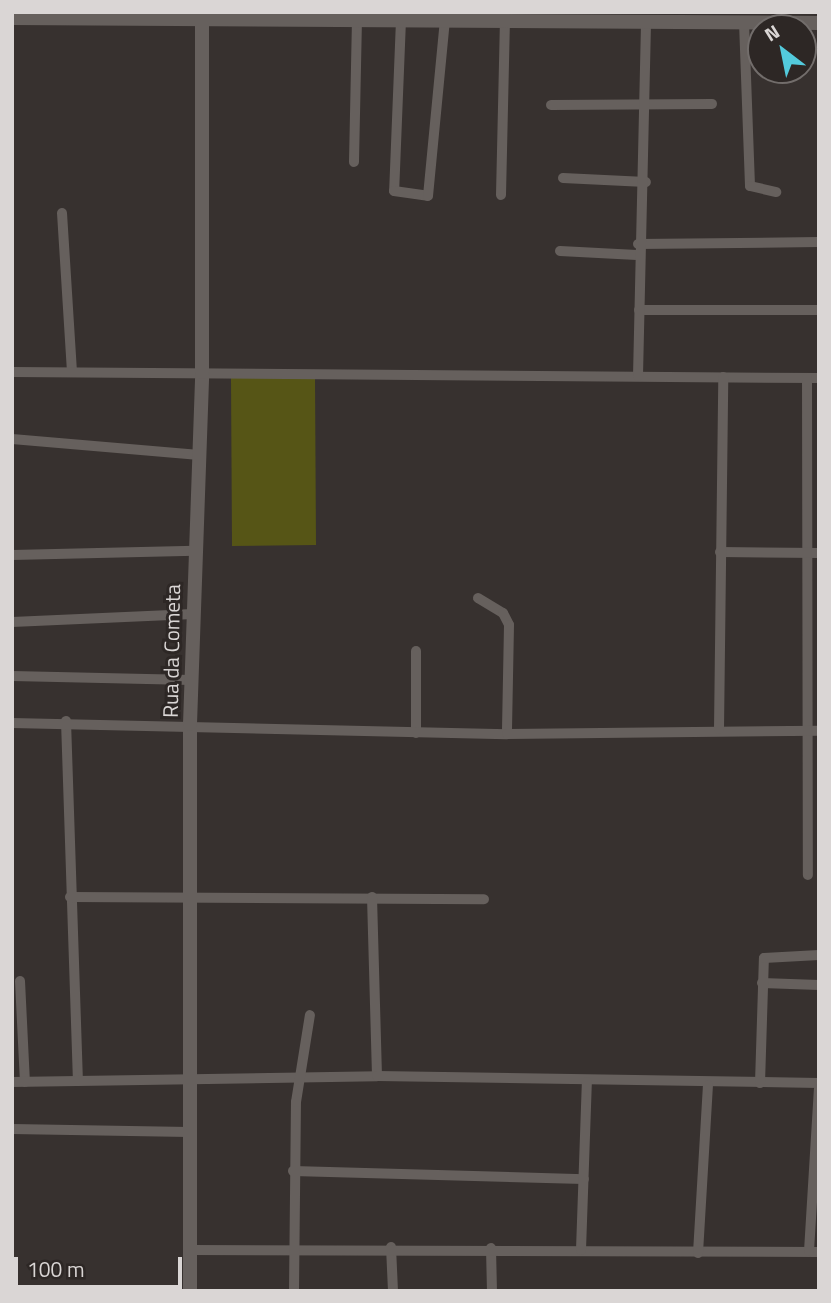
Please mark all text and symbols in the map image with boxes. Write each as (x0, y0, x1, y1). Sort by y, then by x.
north arrow (747, 14, 817, 84)
text: N (758, 17, 785, 48)
street label: Rua da Cometa (157, 584, 185, 718)
scale bar (18, 1244, 186, 1288)
text: 100 m (27, 1253, 84, 1285)

